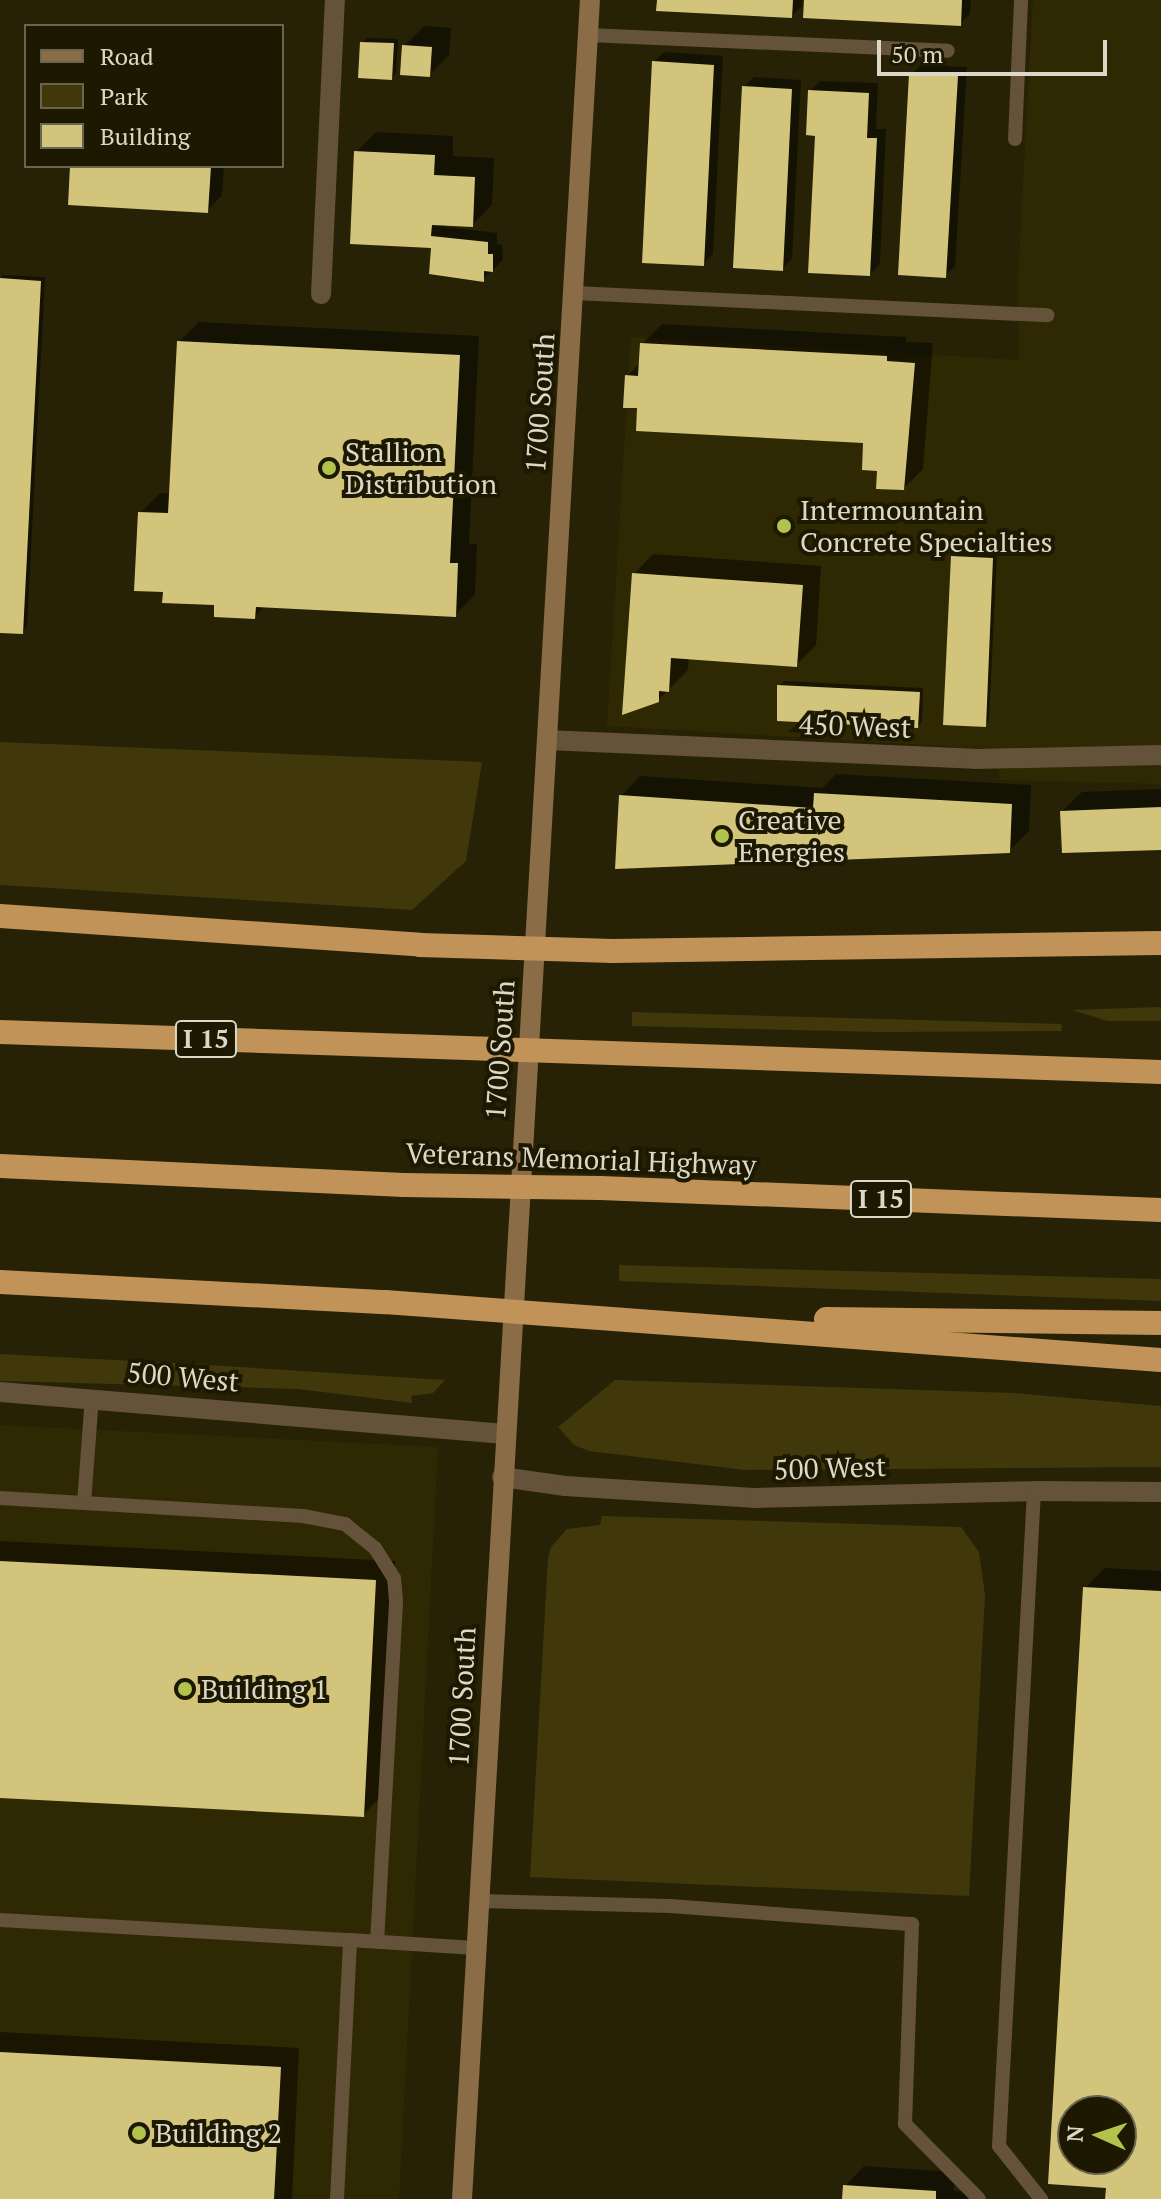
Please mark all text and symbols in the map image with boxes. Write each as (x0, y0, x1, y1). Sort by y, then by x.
legend (24, 24, 284, 168)
scale bar (881, 24, 1111, 74)
text: 50 m (891, 38, 943, 70)
text: Road (100, 40, 154, 72)
text: Park (100, 80, 148, 112)
text: Building (100, 120, 190, 152)
street label: 1700 South (518, 332, 562, 474)
place label: Stallion Distribution (345, 435, 497, 501)
marker: Stallion Distribution (320, 459, 338, 477)
place label: Intermountain Concrete Specialties (800, 493, 1053, 559)
marker: Intermountain Concrete Specialties (775, 517, 793, 535)
street label: 450 West (798, 707, 912, 745)
place label: Creative Energies (738, 803, 845, 869)
marker: Creative Energies (713, 827, 731, 845)
street label: 1700 South (478, 979, 522, 1121)
road number: I 15 (174, 1017, 238, 1061)
street label: Veterans Memorial Highway (405, 1136, 757, 1182)
road number: I 15 (849, 1177, 913, 1221)
street label: 500 West (125, 1355, 241, 1399)
street label: 500 West (773, 1449, 887, 1487)
street label: 1700 South (442, 1626, 482, 1768)
place label: Building 1 (201, 1672, 328, 1706)
marker: Building 1 (176, 1680, 194, 1698)
north arrow (1057, 2095, 1137, 2175)
place label: Building 2 (155, 2116, 282, 2150)
marker: Building 2 (130, 2124, 148, 2142)
text: N (1060, 2125, 1089, 2143)

